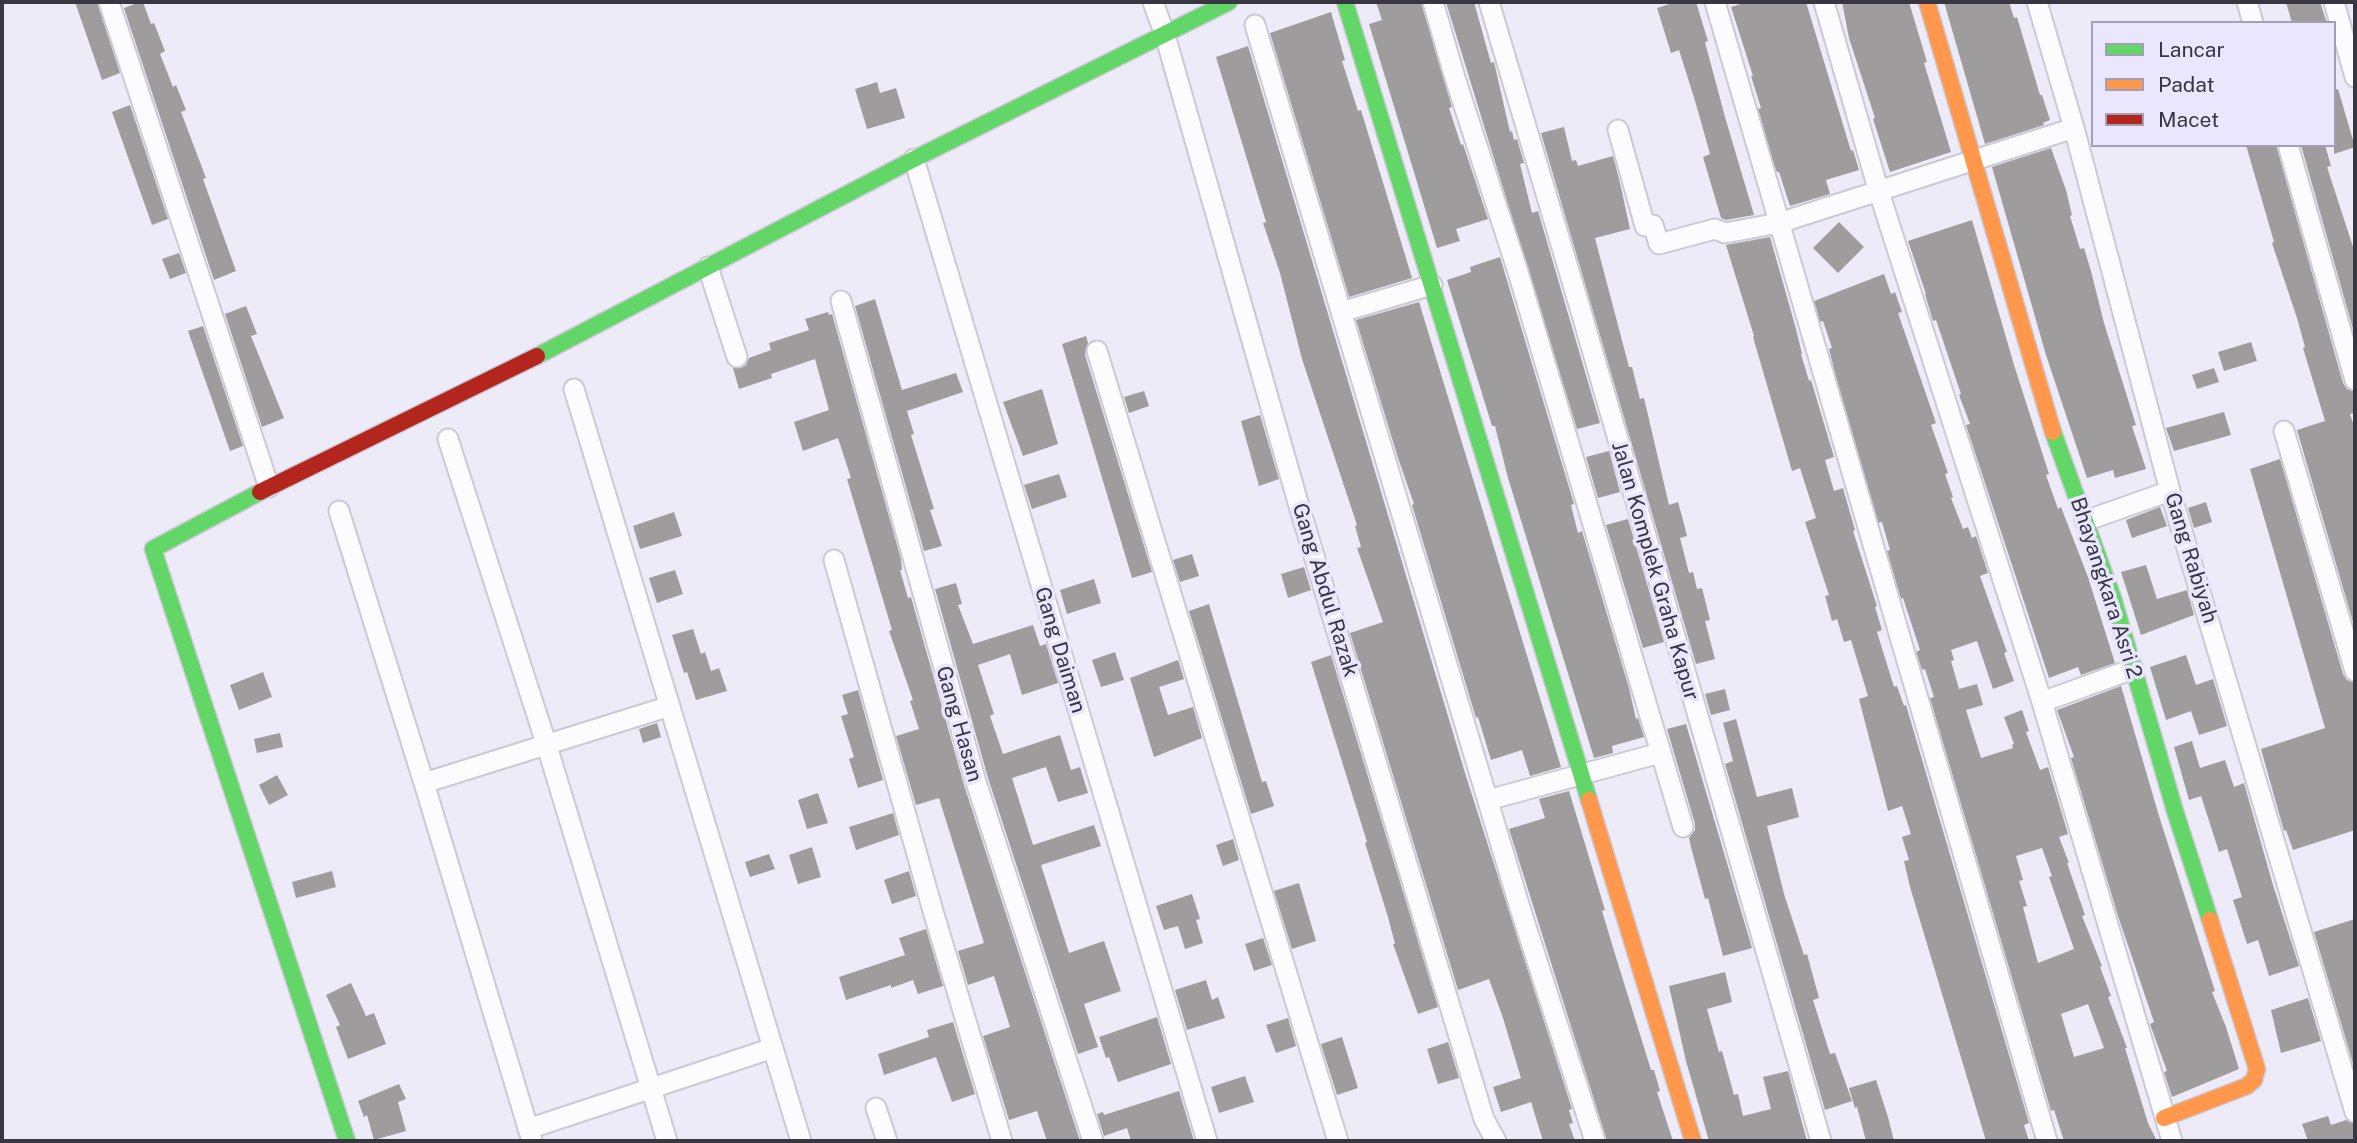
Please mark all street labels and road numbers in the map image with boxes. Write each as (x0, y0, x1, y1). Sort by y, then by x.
street label: Jalan Komplek Graha Kapur (1606, 439, 1704, 703)
street label: Gang Rabiyah (2159, 490, 2223, 626)
street label: Bhayangkara Asri 2 (2065, 494, 2147, 682)
street label: Gang Abdul Razak (1287, 500, 1363, 680)
street label: Gang Daiman (1029, 584, 1091, 716)
street label: Gang Hasan (930, 663, 988, 785)

